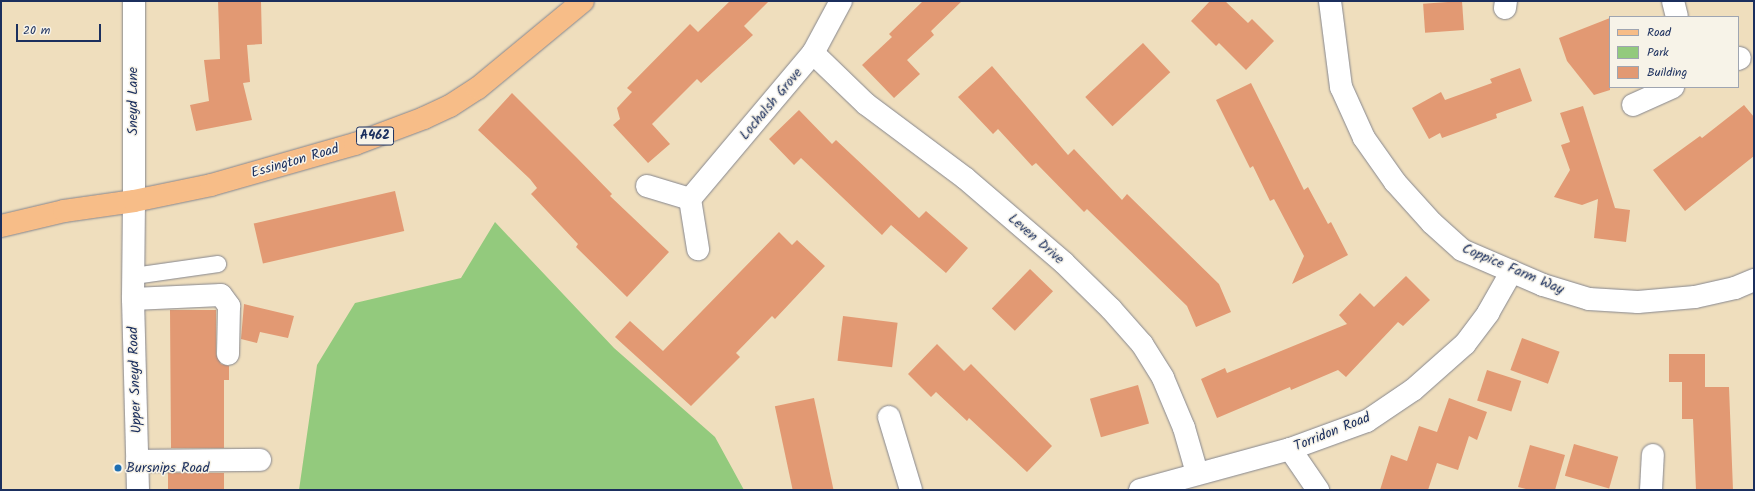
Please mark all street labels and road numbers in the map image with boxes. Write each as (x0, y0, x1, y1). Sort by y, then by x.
street label: Lochalsh Grove (736, 65, 806, 143)
street label: Sneyd Lane (125, 67, 141, 135)
road number: A462 (356, 125, 394, 147)
street label: Essington Road (249, 140, 341, 182)
street label: Leven Drive (1005, 210, 1067, 268)
street label: Coppice Farm Way (1460, 240, 1566, 298)
street label: Upper Sneyd Road (125, 326, 145, 434)
street label: Torridon Road (1291, 409, 1373, 455)

